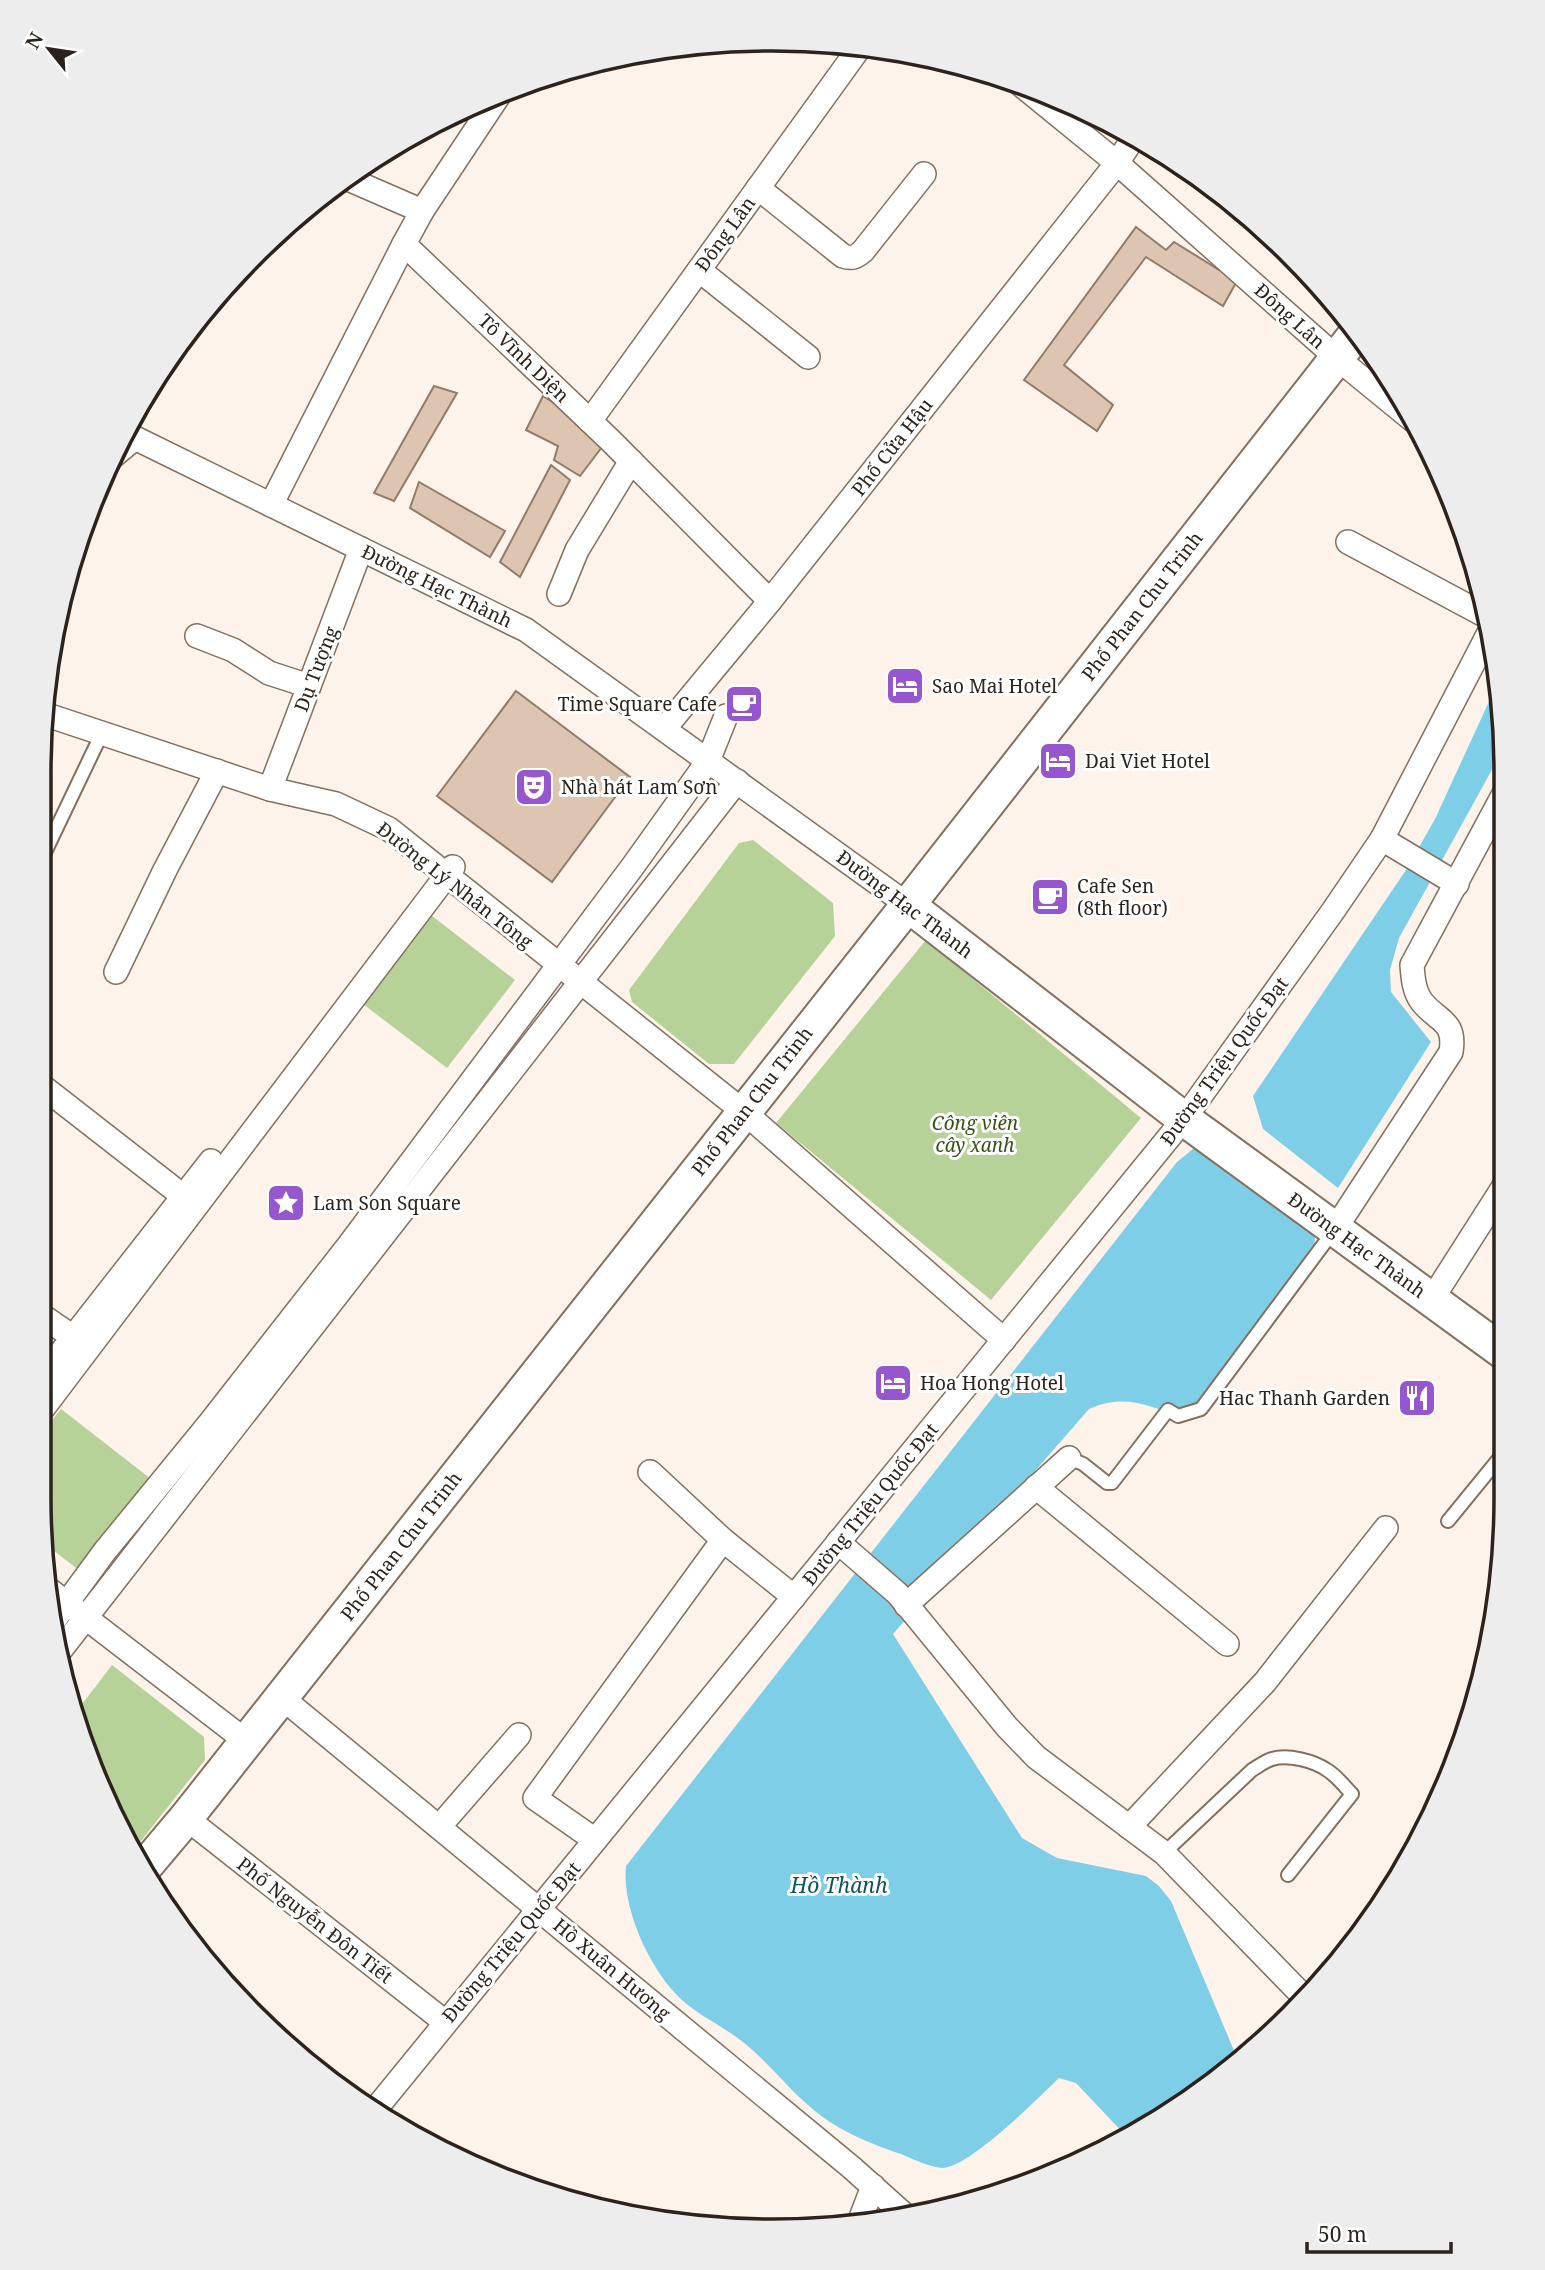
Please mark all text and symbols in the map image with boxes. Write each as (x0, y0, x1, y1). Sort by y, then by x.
north arrow (14, 14, 84, 84)
text: N (19, 27, 49, 53)
street label: Đông Lân (689, 191, 761, 277)
street label: Đông Lân (1249, 277, 1331, 355)
street label: Tô Vĩnh Diện (473, 308, 575, 408)
street label: Phố Cửa Hậu (846, 393, 938, 501)
street label: Phố Phan Chu Trinh (1076, 526, 1208, 686)
street label: Đường Hạc Thành (357, 538, 517, 634)
street label: Dụ Tượng (288, 622, 344, 716)
hotel icon: Sao Mai Hotel (884, 665, 926, 707)
place label: Sao Mai Hotel (932, 673, 1057, 699)
cafe icon: Time Square Cafe (723, 683, 765, 725)
place label: Time Square Cafe (558, 691, 717, 717)
hotel icon: Dai Viet Hotel (1037, 740, 1079, 782)
place label: Dai Viet Hotel (1085, 748, 1210, 774)
theatre icon: Nhà hát Lam Sơn (513, 766, 555, 808)
place label: Nhà hát Lam Sơn (561, 774, 718, 800)
street label: Đường Lý Nhân Tông (372, 816, 538, 954)
street label: Đường Hạc Thành (831, 844, 979, 964)
place label: Cafe Sen (8th floor) (1077, 873, 1168, 921)
cafe icon: Cafe Sen (8th floor) (1029, 876, 1071, 918)
street label: Đường Triệu Quốc Đạt (1154, 971, 1294, 1151)
street label: Phố Phan Chu Trinh (686, 1021, 818, 1181)
park label: Công viên cây xanh (932, 1110, 1019, 1158)
place icon: Lam Son Square (265, 1182, 307, 1224)
street label: Đường Hạc Thành (1283, 1186, 1431, 1304)
place label: Lam Son Square (313, 1190, 461, 1216)
hotel icon: Hoa Hong Hotel (872, 1362, 914, 1404)
place label: Hoa Hong Hotel (920, 1370, 1064, 1396)
restaurant icon: Hac Thanh Garden (1396, 1377, 1438, 1419)
place label: Hac Thanh Garden (1219, 1385, 1390, 1411)
street label: Đường Triệu Quốc Đạt (796, 1417, 944, 1591)
street label: Phố Phan Chu Trinh (335, 1466, 467, 1626)
street label: Phố Nguyễn Đôn Tiết (232, 1851, 398, 1989)
street label: Đường Triệu Quốc Đạt (436, 1856, 586, 2028)
water label: Hồ Thành (790, 1871, 888, 1899)
street label: Hồ Xuân Hương (548, 1912, 676, 2026)
scale bar (1307, 2210, 1450, 2254)
text: 50 m (1318, 2220, 1367, 2248)

